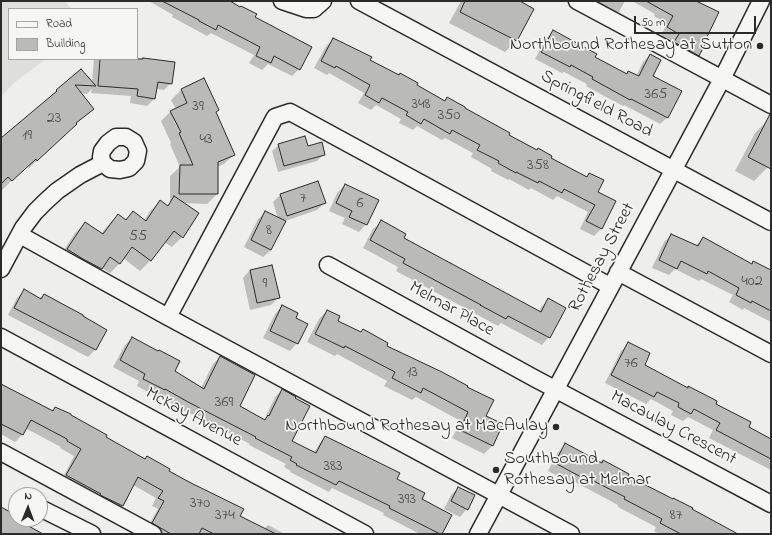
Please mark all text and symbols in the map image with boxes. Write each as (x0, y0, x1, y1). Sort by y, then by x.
legend (8, 8, 138, 60)
scale bar (636, 8, 758, 34)
text: 50 m (641, 14, 665, 32)
text: Road (46, 15, 72, 33)
text: Building (46, 35, 85, 53)
place label: Northbound Rothesay at Sutton (510, 35, 752, 57)
marker: Northbound Rothesay at Sutton (755, 41, 765, 51)
street label: Springfield Road (536, 66, 656, 144)
house number: 365 (645, 85, 667, 105)
house number: 348 (411, 95, 431, 115)
house number: 39 (192, 97, 204, 117)
house number: 350 (438, 106, 460, 126)
house number: 23 (47, 109, 61, 129)
house number: 19 (22, 126, 32, 146)
house number: 43 (199, 130, 213, 150)
house number: 358 (527, 156, 549, 176)
house number: 7 (300, 189, 306, 209)
house number: 6 (356, 194, 364, 214)
street label: Rothesay Street (565, 200, 641, 316)
house number: 8 (266, 221, 272, 241)
house number: 55 (129, 227, 147, 247)
house number: 402 (741, 272, 763, 292)
house number: 9 (263, 274, 267, 294)
street label: Melmar Place (405, 278, 497, 342)
house number: 76 (624, 354, 638, 374)
house number: 13 (406, 363, 418, 383)
street label: McKay Avenue (141, 384, 245, 452)
street label: Macaulay Crescent (606, 387, 740, 471)
house number: 369 (215, 393, 233, 413)
place label: Northbound Rothesay at MacAulay (285, 416, 548, 438)
marker: Northbound Rothesay at MacAulay (551, 422, 561, 432)
place label: Southbound Rothesay at Melmar (504, 449, 651, 492)
house number: 383 (323, 457, 343, 477)
marker: Southbound Rothesay at Melmar (491, 465, 501, 475)
north arrow (8, 487, 48, 527)
text: N (24, 488, 32, 504)
house number: 393 (398, 490, 416, 510)
house number: 370 (190, 494, 210, 514)
house number: 374 (215, 506, 235, 526)
house number: 87 (670, 506, 682, 526)

